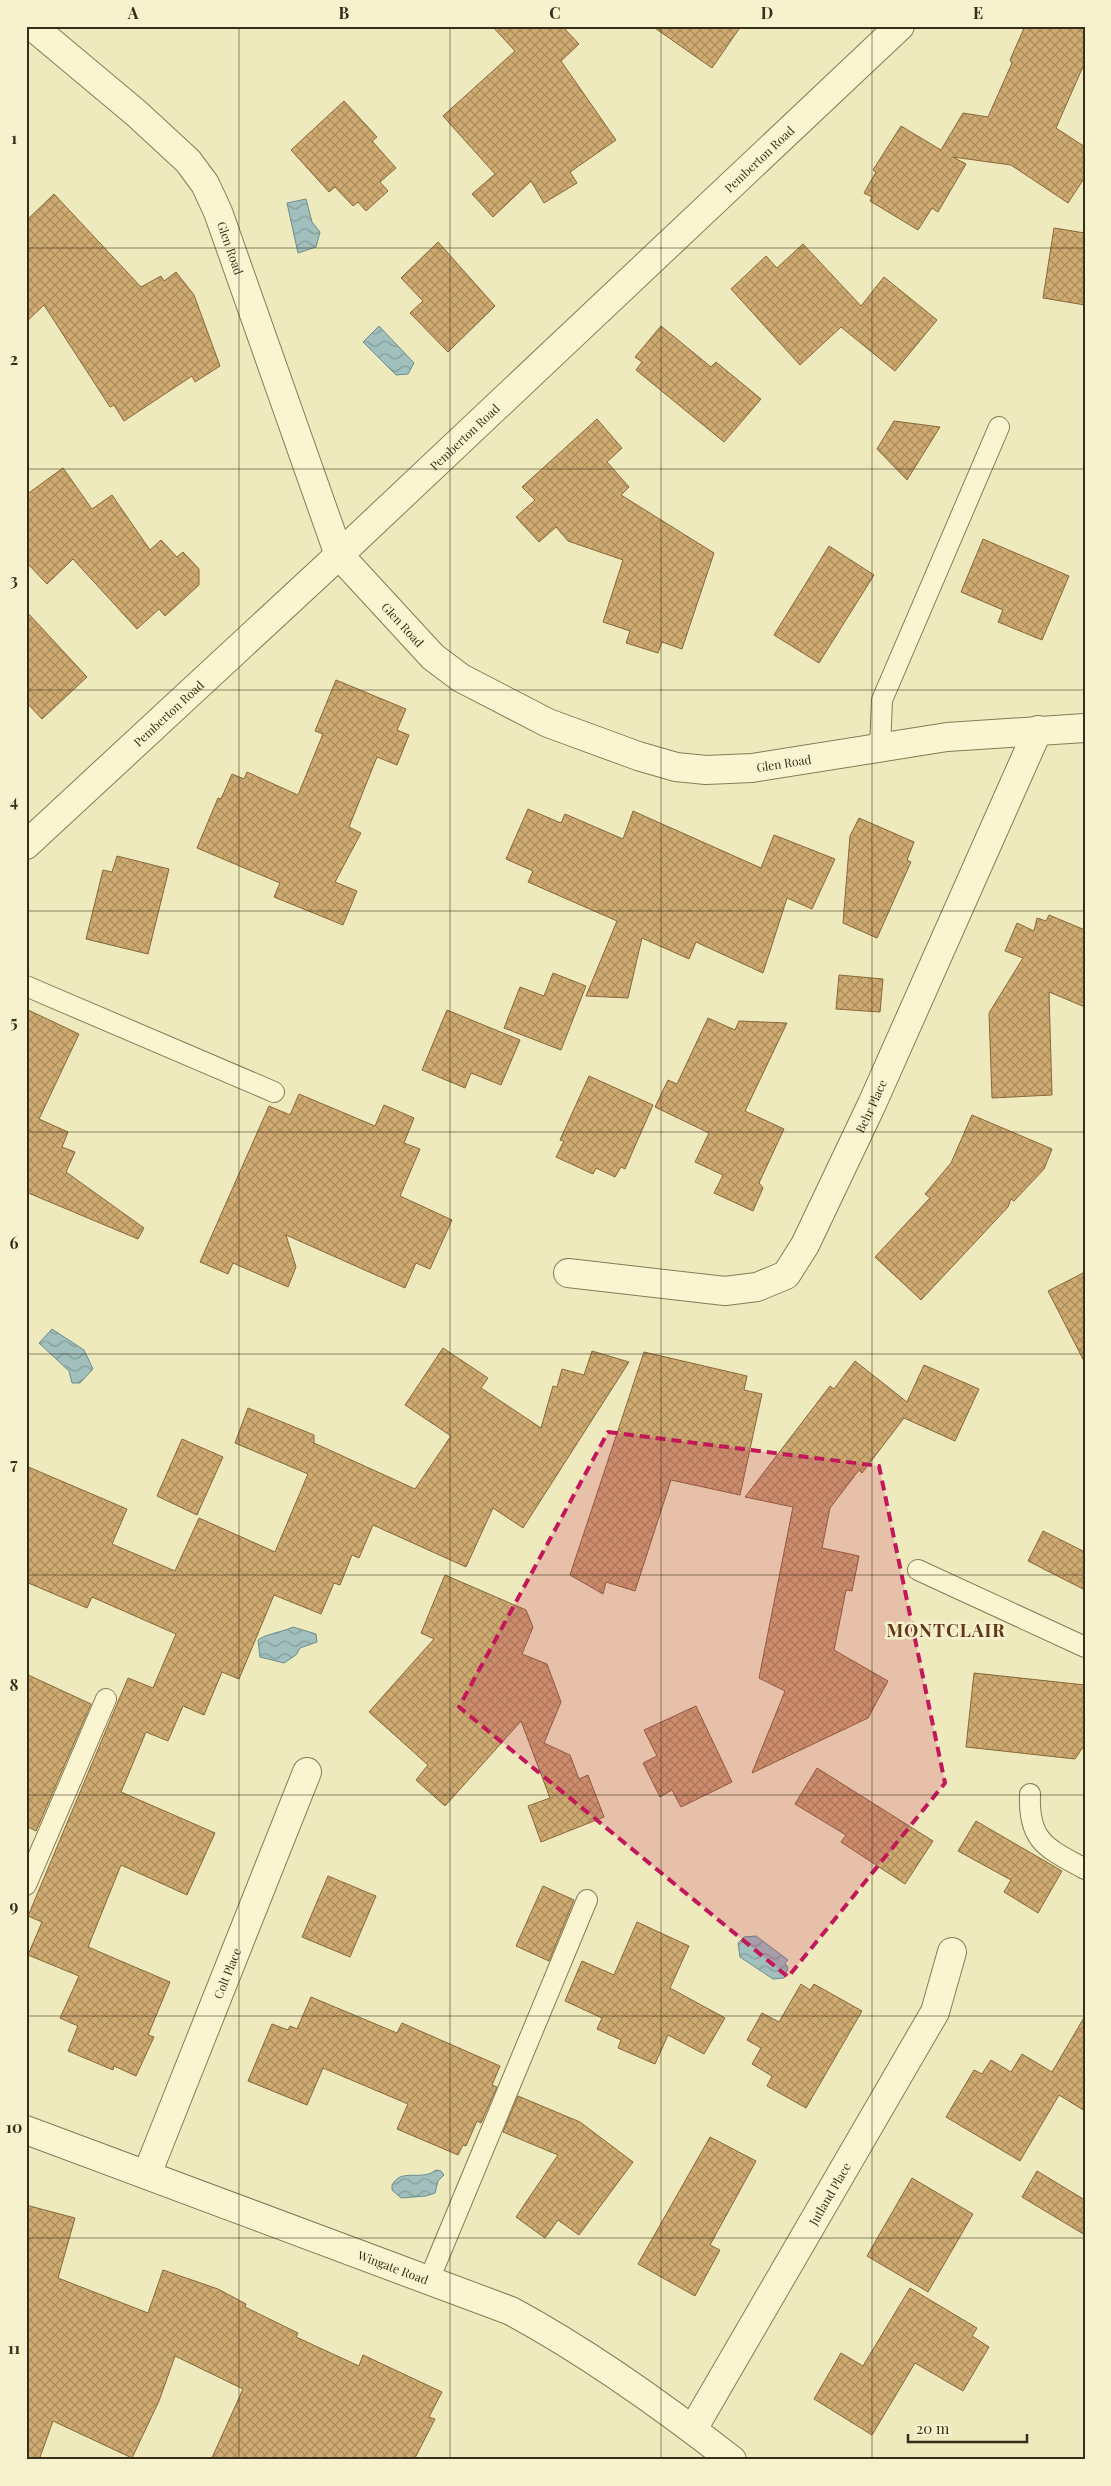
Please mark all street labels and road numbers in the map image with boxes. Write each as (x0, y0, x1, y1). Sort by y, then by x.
street label: Pemberton Road (721, 122, 797, 196)
street label: Glen Road (214, 219, 247, 277)
street label: Pemberton Road (426, 400, 503, 474)
street label: Glen Road (378, 599, 428, 650)
street label: Pemberton Road (130, 677, 207, 750)
street label: Glen Road (755, 751, 812, 775)
street label: Behr Place (852, 1077, 890, 1135)
street label: Colt Place (210, 1946, 244, 2001)
street label: Jutland Place (805, 2160, 854, 2229)
street label: Wingate Road (355, 2246, 431, 2287)

